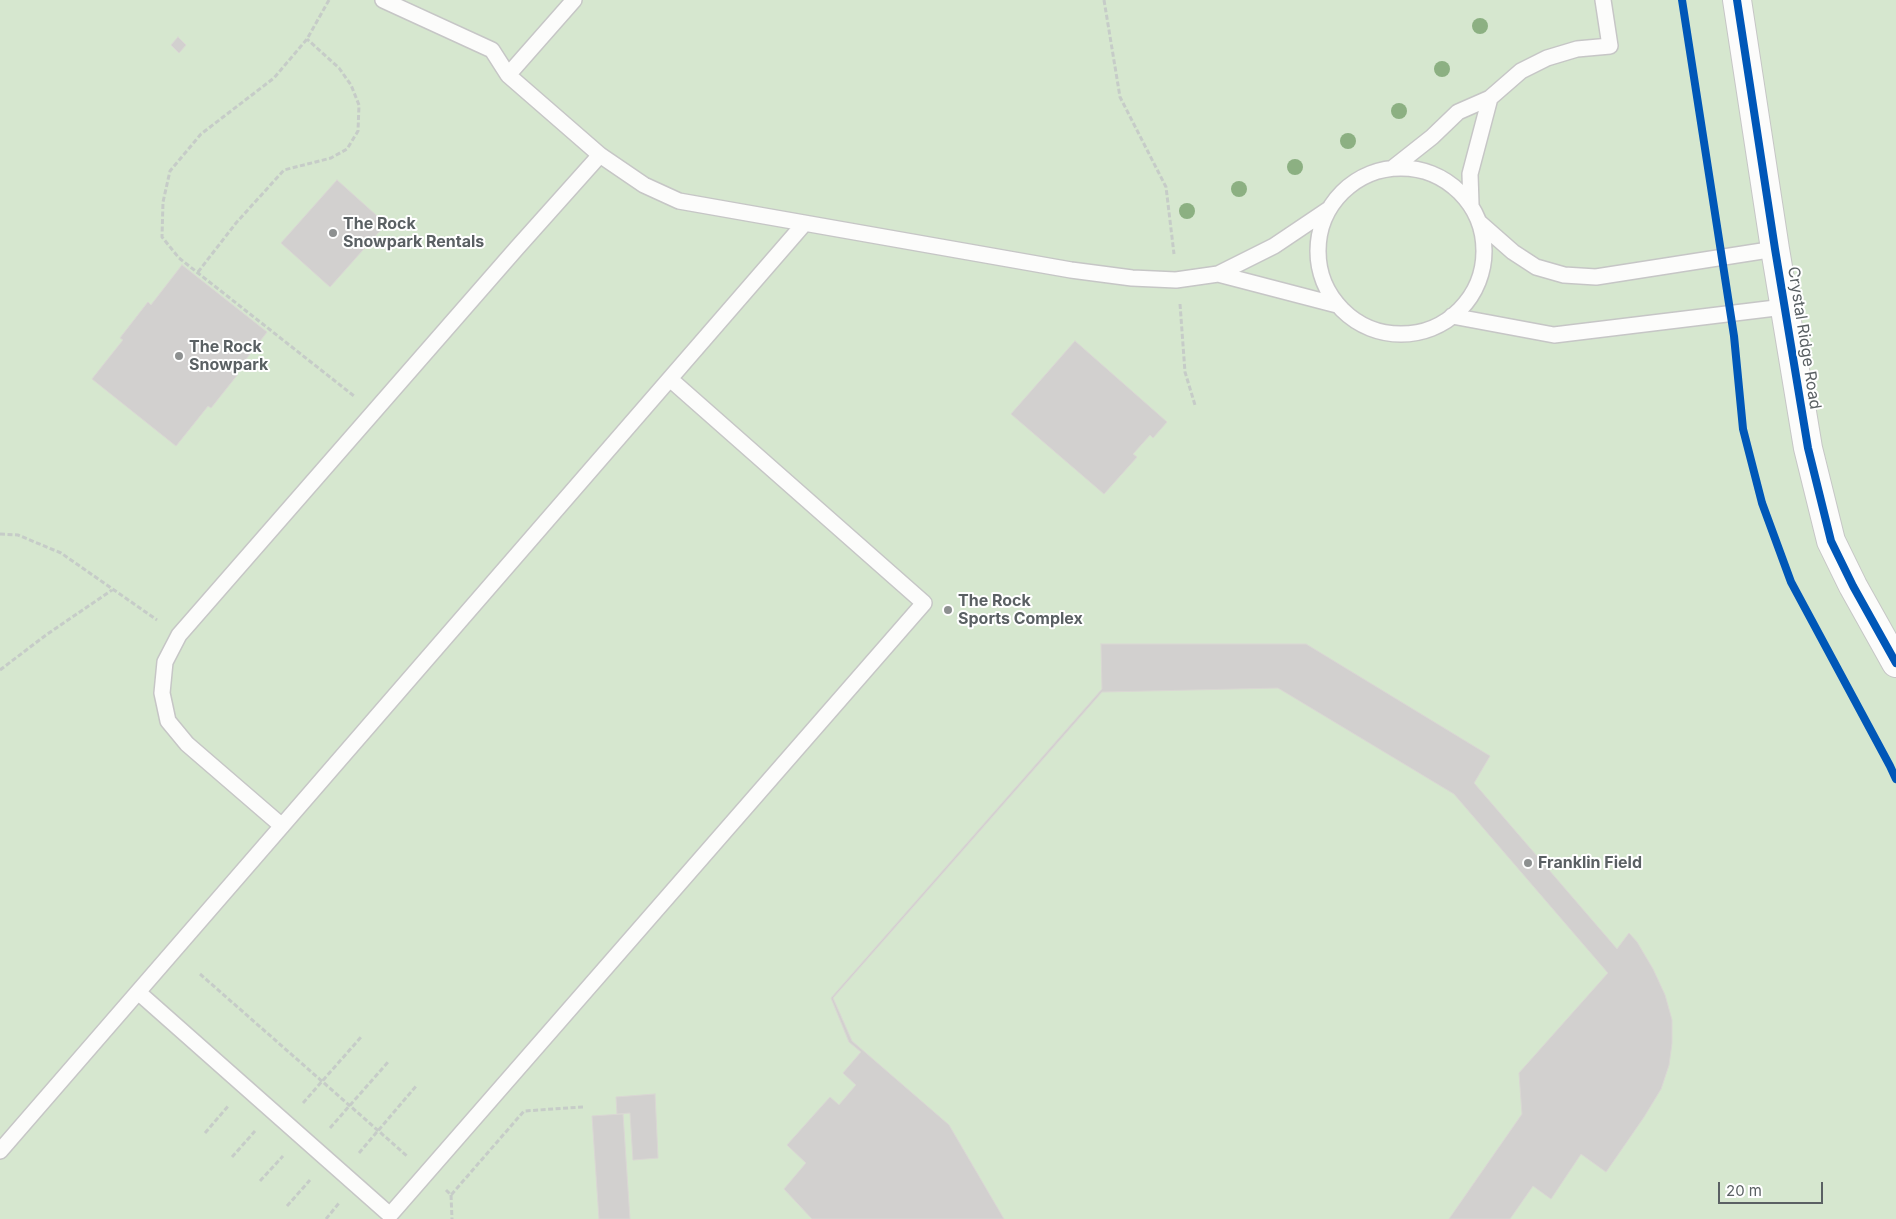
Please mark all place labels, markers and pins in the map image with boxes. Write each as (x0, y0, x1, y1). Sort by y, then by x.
place label: The Rock Snowpark Rentals (343, 214, 484, 252)
marker: The Rock Snowpark Rentals (327, 227, 339, 239)
place label: The Rock Snowpark (189, 337, 268, 375)
marker: The Rock Snowpark (173, 350, 185, 362)
place label: The Rock Sports Complex (958, 591, 1083, 629)
marker: The Rock Sports Complex (942, 604, 954, 616)
place label: Franklin Field (1538, 853, 1642, 873)
marker: Franklin Field (1522, 857, 1534, 869)

